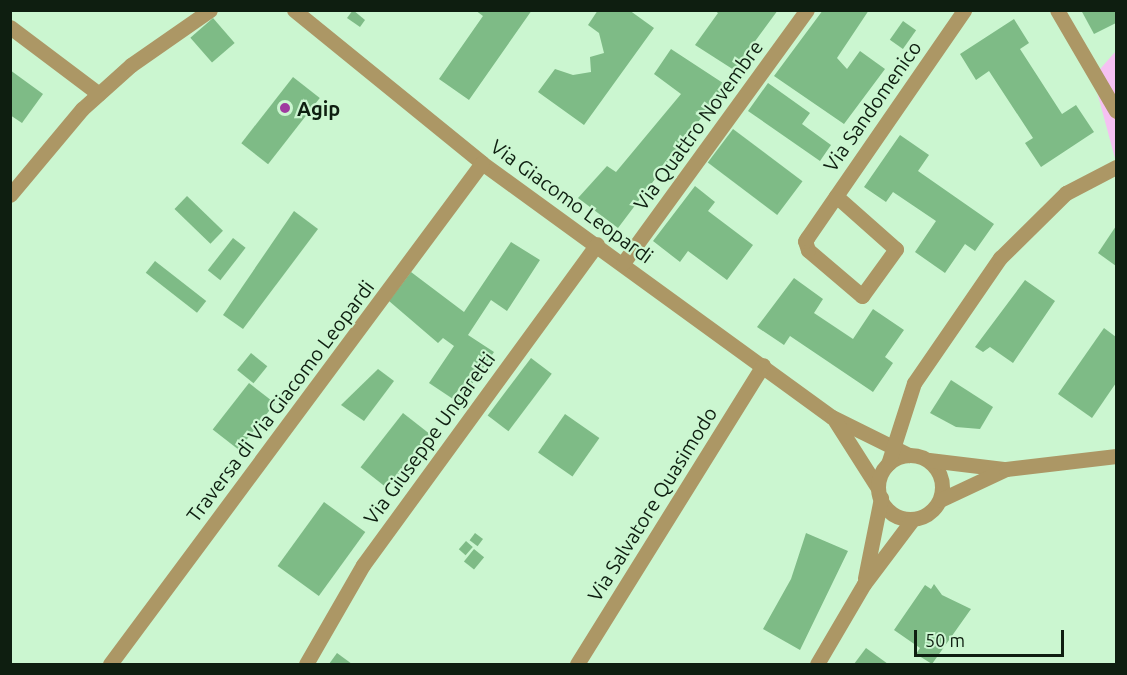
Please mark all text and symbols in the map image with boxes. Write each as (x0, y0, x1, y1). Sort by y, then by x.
street label: Via Quattro Novembre (628, 35, 768, 215)
street label: Via Sandomenico (818, 36, 926, 176)
place label: Agip (297, 96, 340, 120)
marker: Agip (278, 101, 292, 115)
street label: Via Giacomo Leopardi (486, 134, 658, 268)
street label: Traversa di Via Giacomo Leopardi (181, 275, 379, 527)
street label: Via Giuseppe Ungaretti (358, 347, 500, 529)
street label: Via Salvatore Quasimodo (582, 402, 722, 606)
scale bar (917, 618, 1067, 656)
text: 50 m (925, 630, 965, 650)

